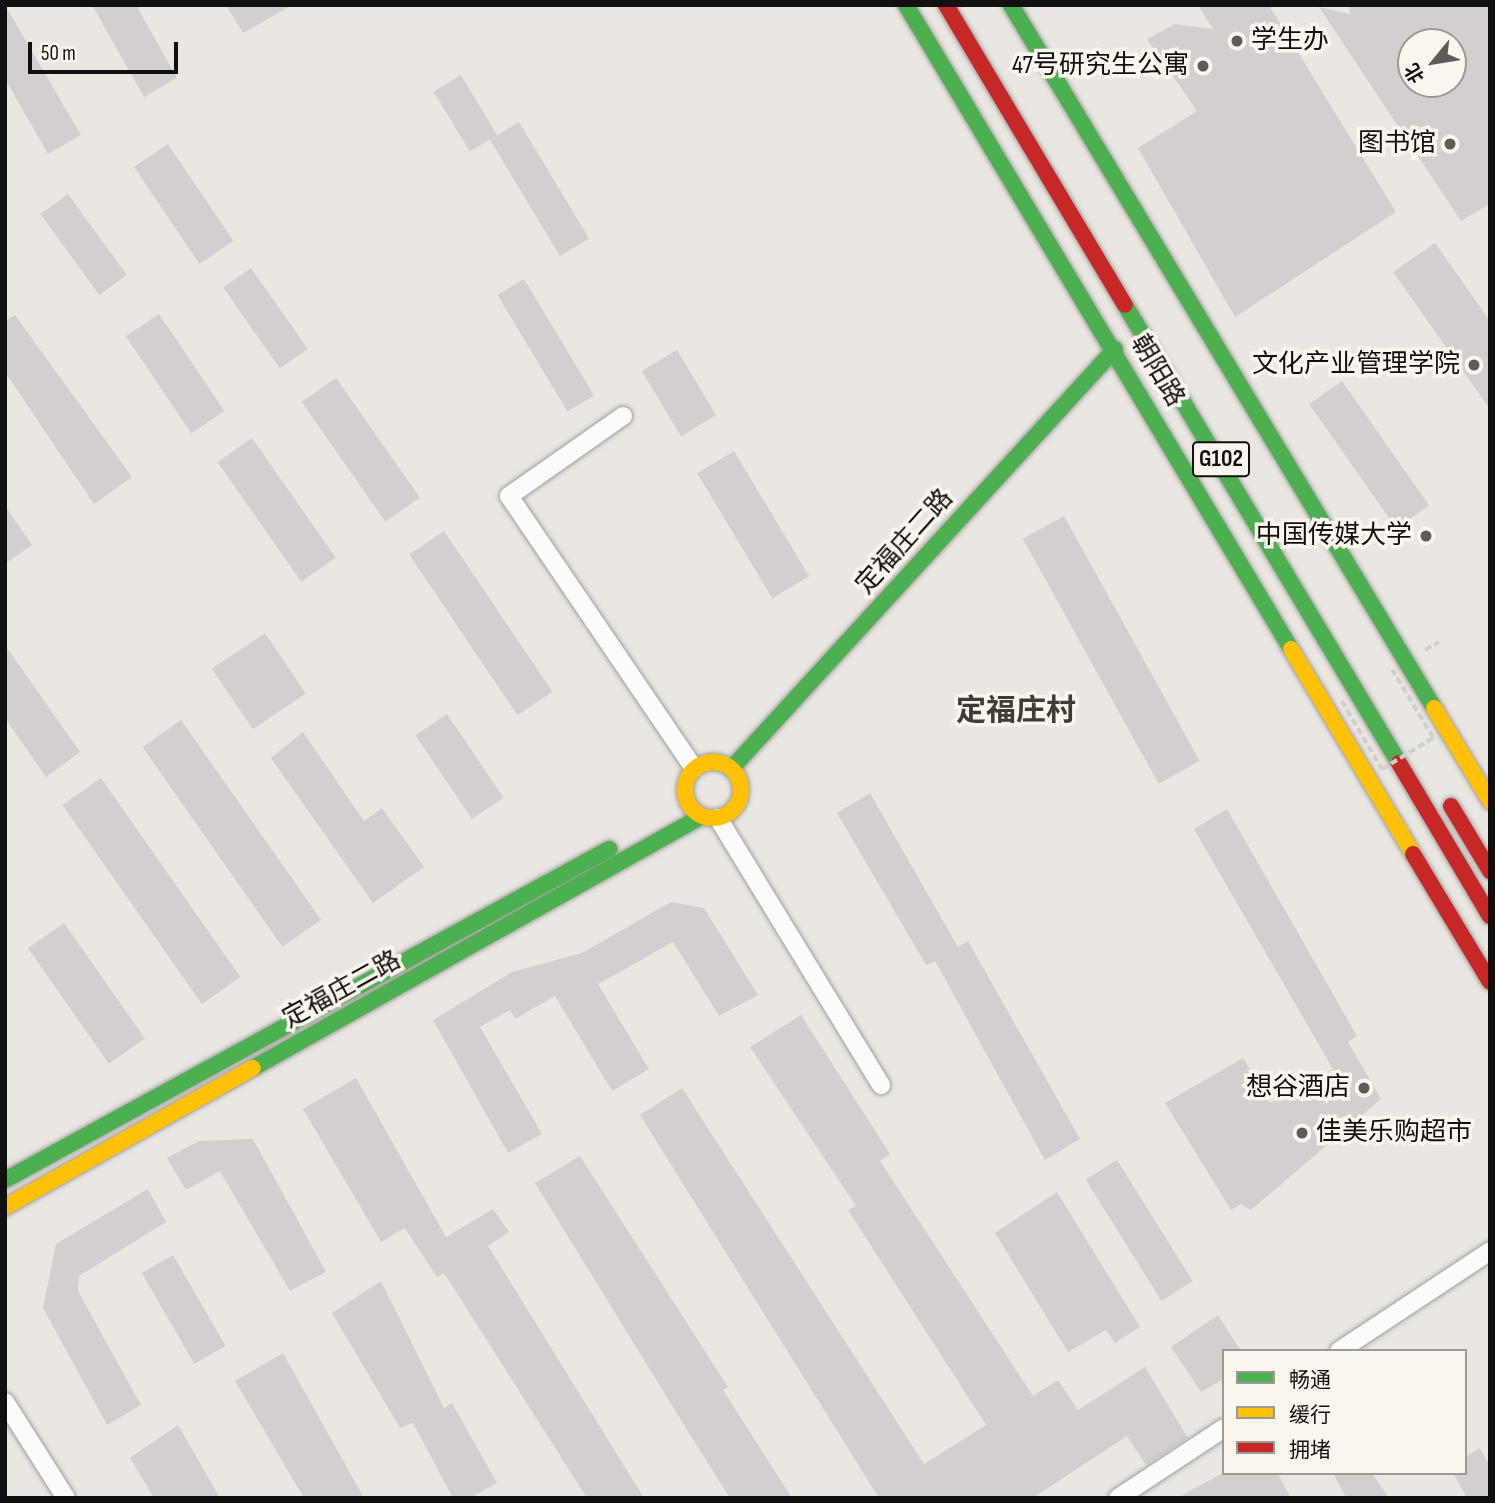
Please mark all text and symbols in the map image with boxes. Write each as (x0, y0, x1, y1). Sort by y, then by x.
place label: 学生办 (1251, 25, 1329, 57)
scale bar (32, 28, 182, 72)
north arrow (1397, 28, 1467, 98)
marker: 学生办 (1229, 33, 1245, 49)
text: 50 m (41, 41, 76, 66)
place label: 47号研究生公寓 (1012, 50, 1189, 82)
marker: 47号研究生公寓 (1195, 58, 1211, 74)
text: 北 (1400, 59, 1430, 87)
place label: 图书馆 (1358, 128, 1436, 160)
marker: 图书馆 (1442, 136, 1458, 152)
street label: 朝阳路 (1124, 330, 1190, 412)
place label: 文化产业管理学院 (1252, 349, 1460, 381)
marker: 文化产业管理学院 (1466, 357, 1482, 373)
road number: G102 (1191, 438, 1251, 480)
street label: 定福庄二路 (850, 483, 960, 601)
place label: 中国传媒大学 (1256, 520, 1412, 552)
marker: 中国传媒大学 (1418, 528, 1434, 544)
district label: 定福庄村 (956, 693, 1076, 729)
street label: 定福庄二路 (278, 945, 406, 1035)
place label: 想谷酒店 (1246, 1072, 1350, 1104)
marker: 想谷酒店 (1356, 1080, 1372, 1096)
place label: 佳美乐购超市 (1316, 1117, 1472, 1149)
marker: 佳美乐购超市 (1294, 1125, 1310, 1141)
legend (1222, 1349, 1467, 1475)
text: 畅通 (1289, 1368, 1331, 1393)
text: 缓行 (1289, 1403, 1331, 1428)
text: 拥堵 (1289, 1438, 1331, 1463)

